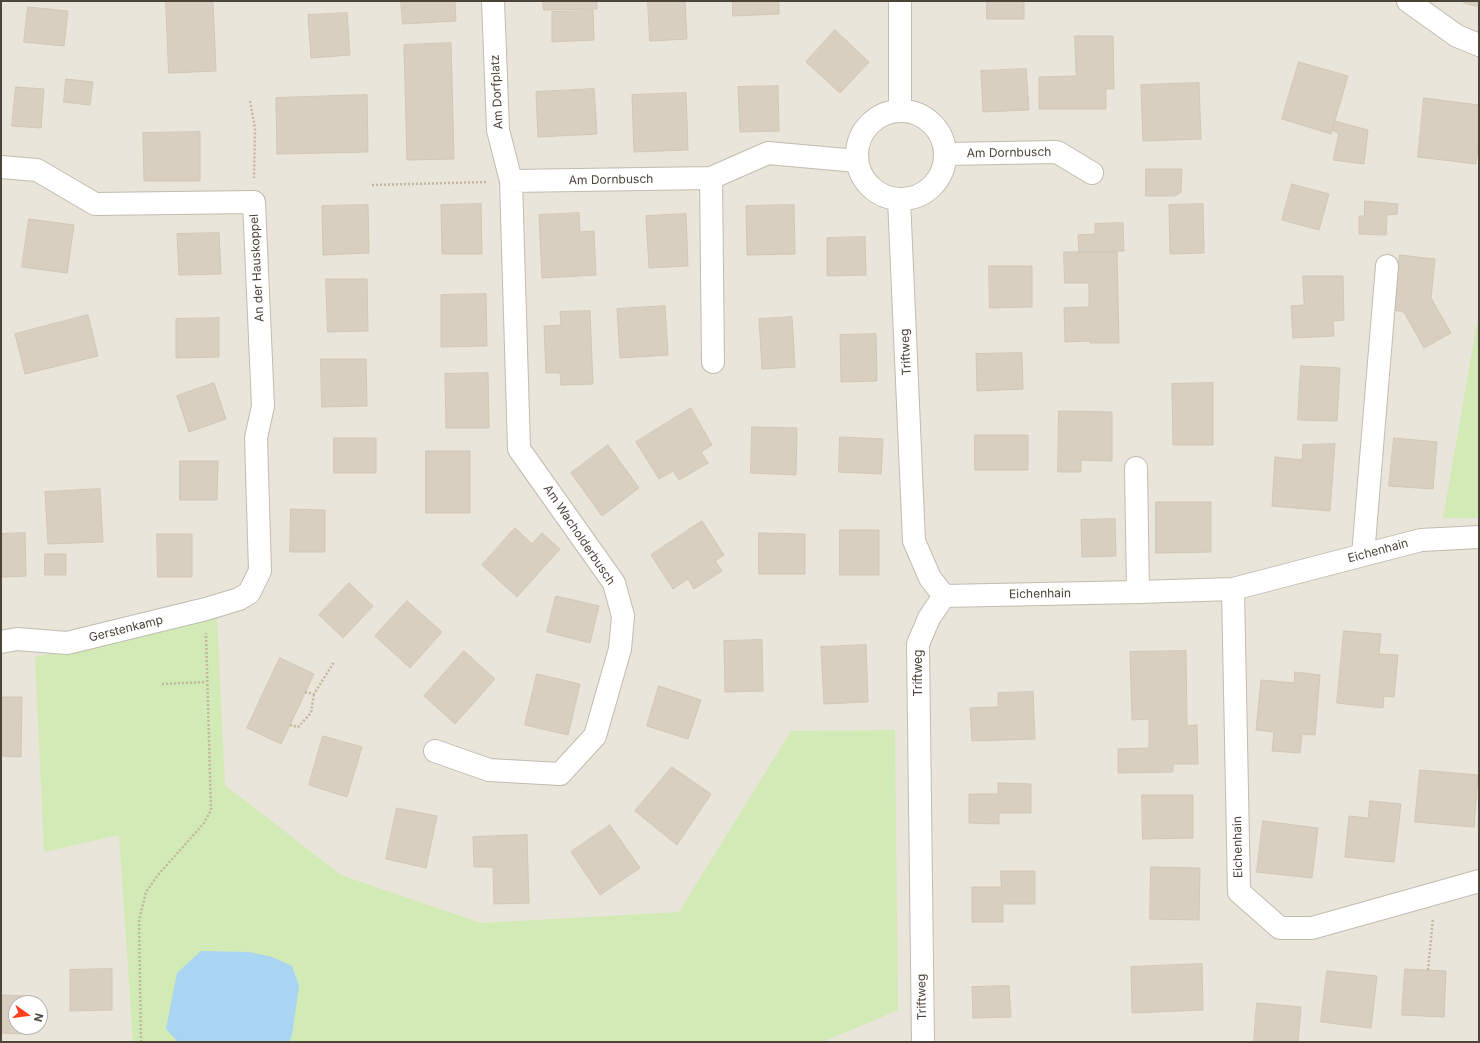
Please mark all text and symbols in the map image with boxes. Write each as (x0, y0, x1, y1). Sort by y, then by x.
street label: Am Dorfplatz (488, 54, 506, 130)
street label: Am Dornbusch (967, 145, 1051, 161)
street label: Am Dornbusch (569, 172, 653, 188)
street label: An der Hauskoppel (247, 214, 267, 322)
street label: Triftweg (898, 328, 914, 376)
street label: Am Wacholderbusch (540, 482, 618, 588)
street label: Eichenhain (1346, 536, 1410, 566)
street label: Eichenhain (1009, 586, 1071, 602)
street label: Gerstenkamp (87, 613, 165, 645)
street label: Triftweg (911, 650, 925, 696)
street label: Eichenhain (1230, 816, 1246, 878)
street label: Triftweg (914, 973, 930, 1021)
north arrow (8, 995, 48, 1035)
text: N (31, 1012, 46, 1023)

